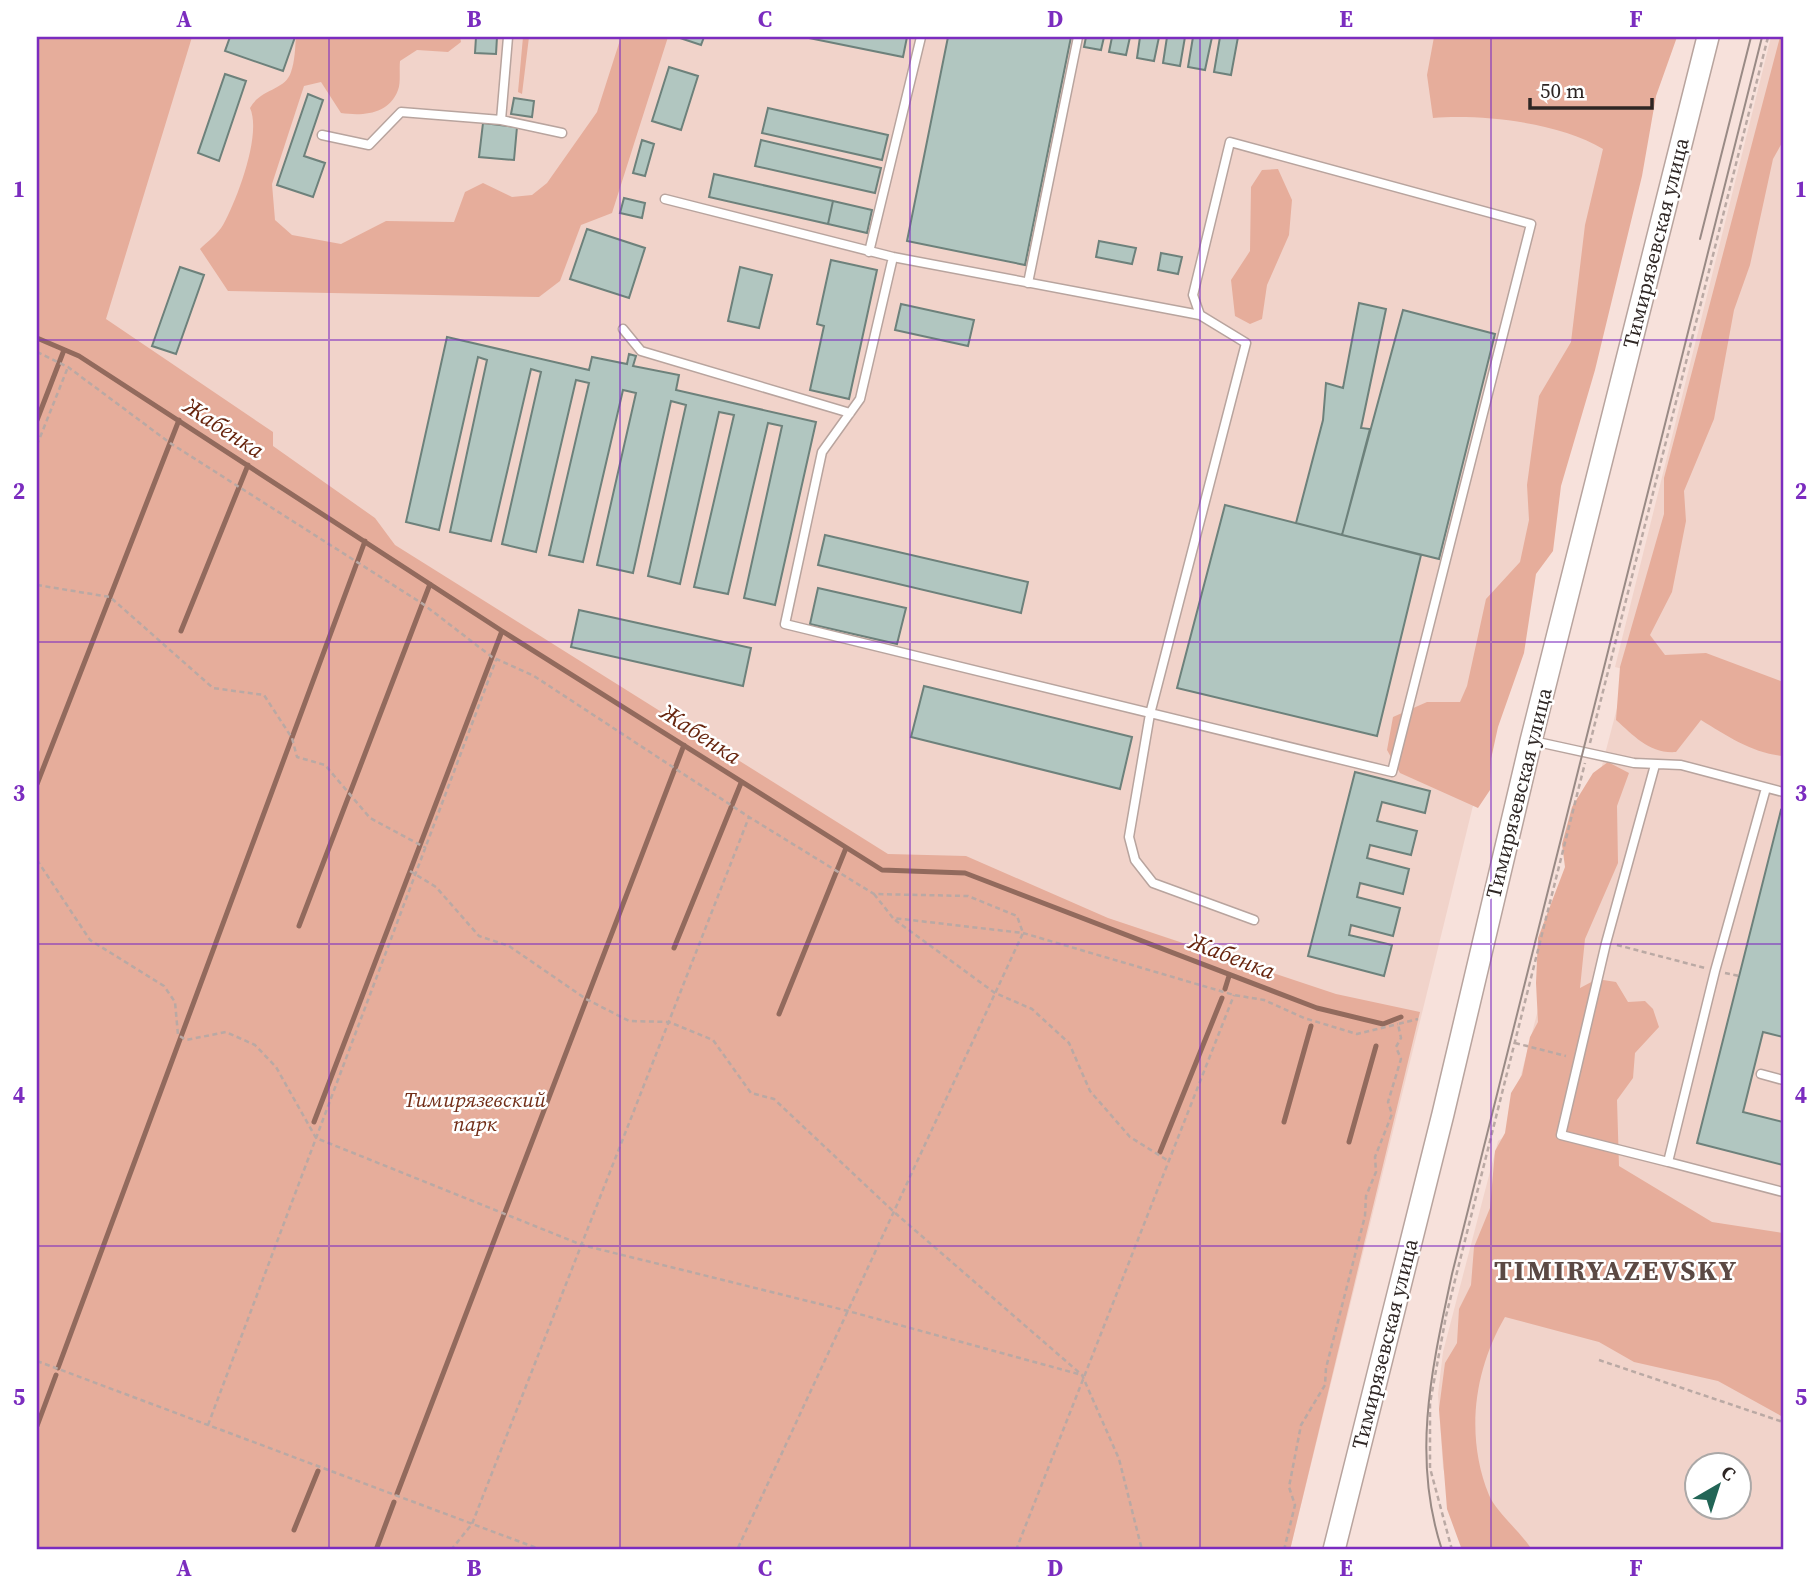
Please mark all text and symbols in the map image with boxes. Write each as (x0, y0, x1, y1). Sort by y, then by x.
text: A (176, 3, 192, 35)
text: B (467, 3, 482, 35)
text: C (758, 3, 772, 35)
text: D (1047, 3, 1063, 35)
text: E (1339, 3, 1353, 35)
text: F (1629, 3, 1643, 35)
scale bar (1530, 66, 1652, 110)
text: 50 m (1540, 76, 1585, 105)
street label: Тимирязевская улица (1615, 134, 1696, 351)
text: 1 (13, 173, 25, 205)
text: 1 (1795, 173, 1807, 205)
water label: Жабенка (177, 389, 271, 466)
text: 2 (13, 475, 25, 507)
text: 2 (1795, 475, 1807, 507)
street label: Тимирязевская улица (1478, 684, 1559, 901)
water label: Жабенка (654, 695, 748, 772)
text: 3 (13, 777, 25, 809)
text: 3 (1795, 777, 1807, 809)
water label: Жабенка (1183, 925, 1280, 987)
text: 4 (13, 1079, 25, 1111)
text: 4 (1795, 1079, 1807, 1111)
park label: Тимирязевский парк (404, 1085, 546, 1138)
street label: Тимирязевская улица (1344, 1235, 1425, 1452)
district label: TIMIRYAZEVSKY (1494, 1251, 1738, 1289)
text: 5 (13, 1381, 25, 1413)
text: 5 (1795, 1381, 1807, 1413)
north arrow (1684, 1450, 1754, 1520)
text: С (1716, 1459, 1742, 1487)
text: A (176, 1552, 192, 1584)
text: B (467, 1552, 482, 1584)
text: C (758, 1552, 772, 1584)
text: D (1047, 1552, 1063, 1584)
text: E (1339, 1552, 1353, 1584)
text: F (1629, 1552, 1643, 1584)

